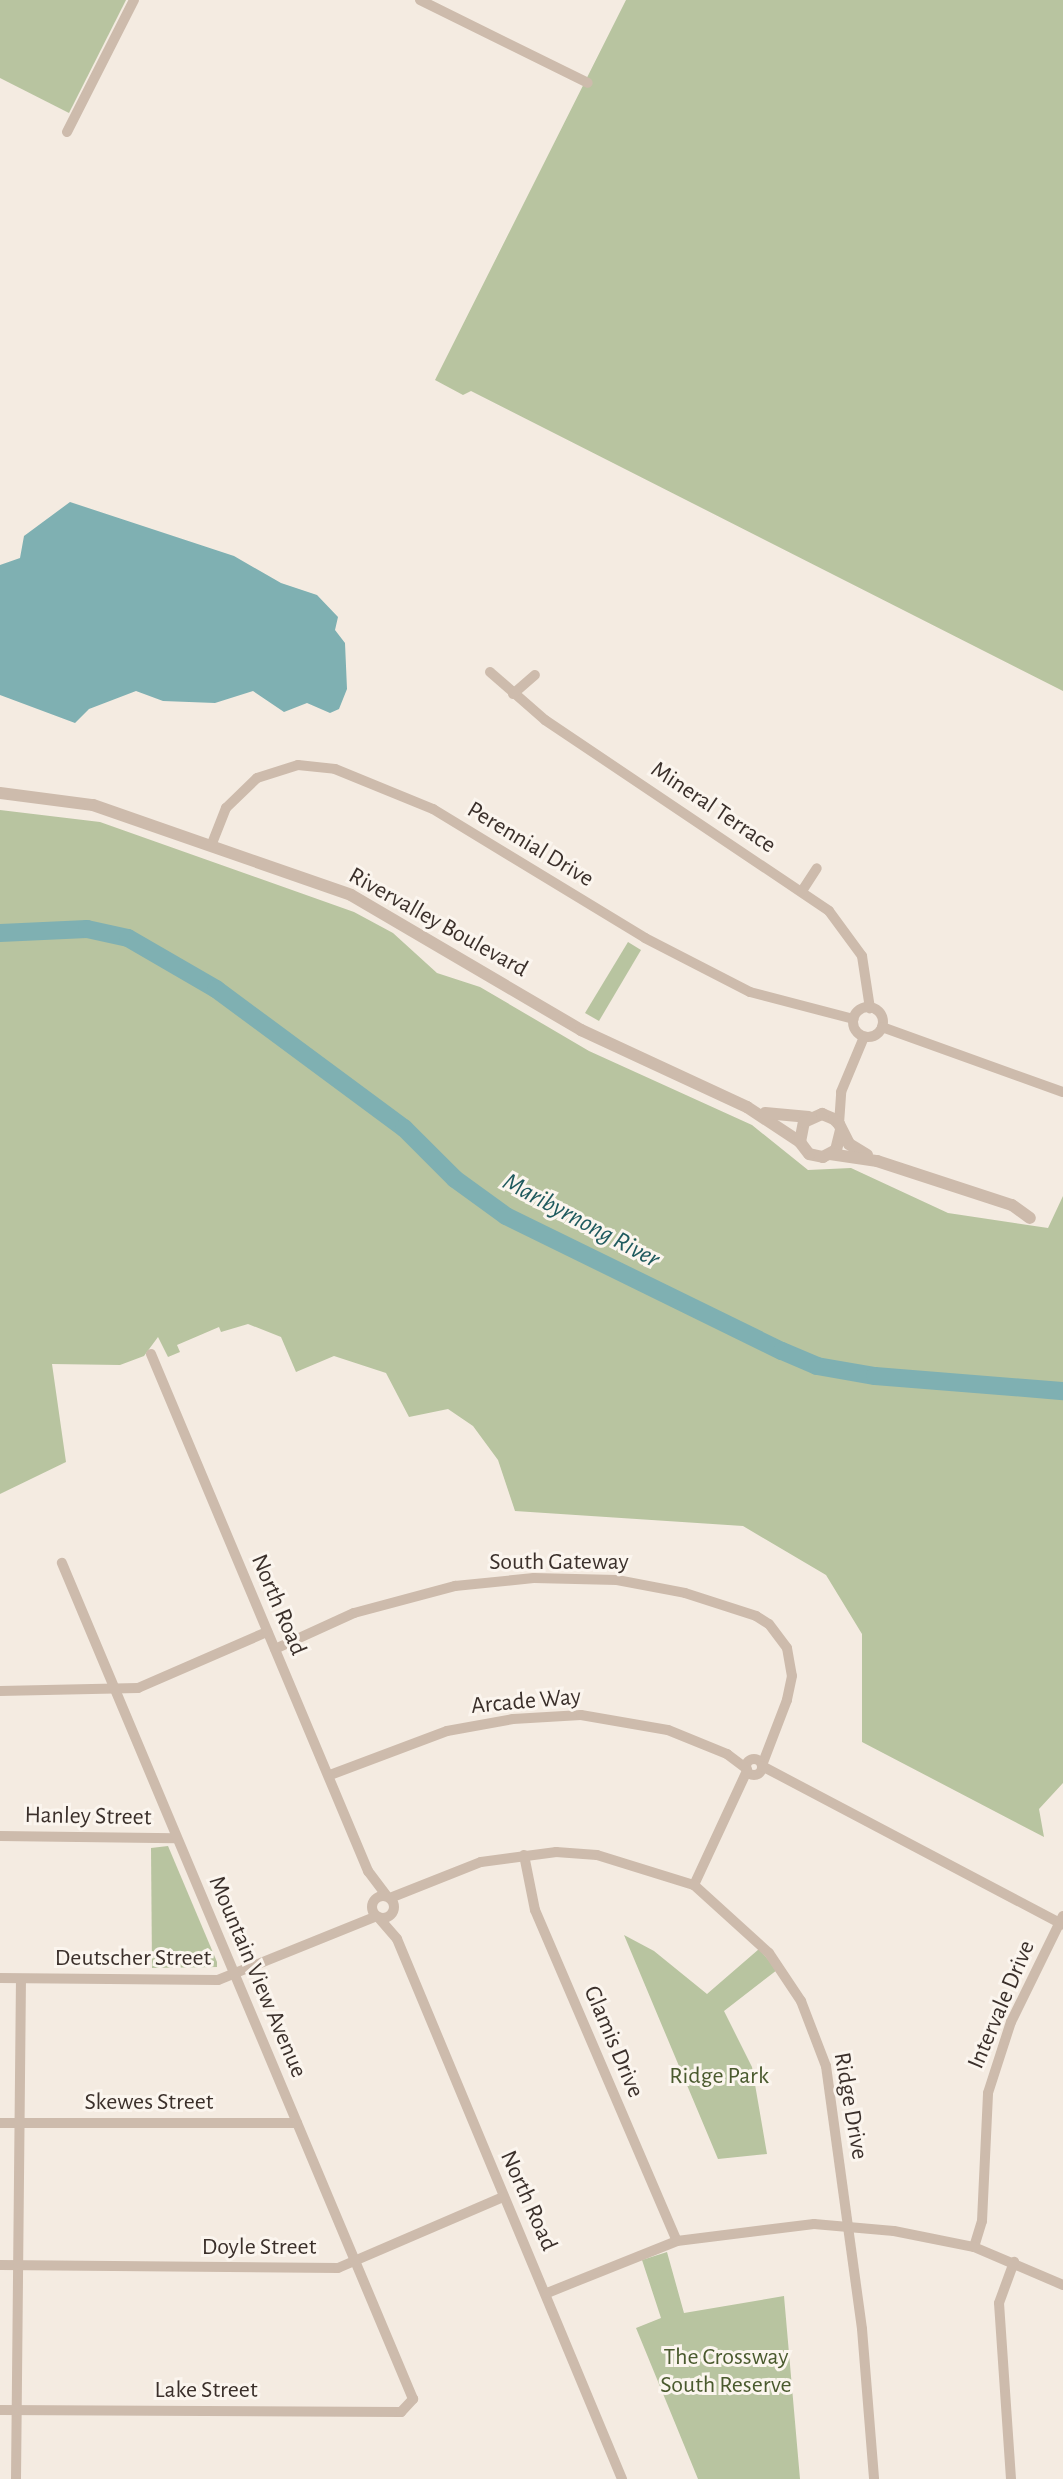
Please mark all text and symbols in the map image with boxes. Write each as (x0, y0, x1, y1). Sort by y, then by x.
street label: Mineral Terrace (645, 756, 781, 860)
street label: Perennial Drive (461, 796, 599, 894)
street label: Rivervalley Boulevard (343, 862, 533, 984)
water label: Maribyrnong River (497, 1167, 665, 1275)
street label: South Gateway (489, 1549, 629, 1577)
street label: North Road (244, 1550, 312, 1660)
street label: Arcade Way (470, 1683, 582, 1721)
street label: Hanley Street (24, 1801, 152, 1833)
street label: Mountain View Avenue (202, 1872, 312, 2082)
street label: Intervale Drive (962, 1936, 1042, 2074)
street label: Deutscher Street (55, 1945, 211, 1973)
street label: Glamis Drive (577, 1982, 649, 2102)
street label: Ridge Drive (826, 2050, 874, 2162)
park label: Ridge Park (669, 2063, 769, 2091)
street label: Skewes Street (85, 2089, 213, 2117)
street label: North Road (493, 2146, 563, 2256)
street label: Doyle Street (202, 2234, 316, 2262)
park label: The Crossway South Reserve (660, 2344, 792, 2400)
street label: Lake Street (154, 2377, 258, 2405)

